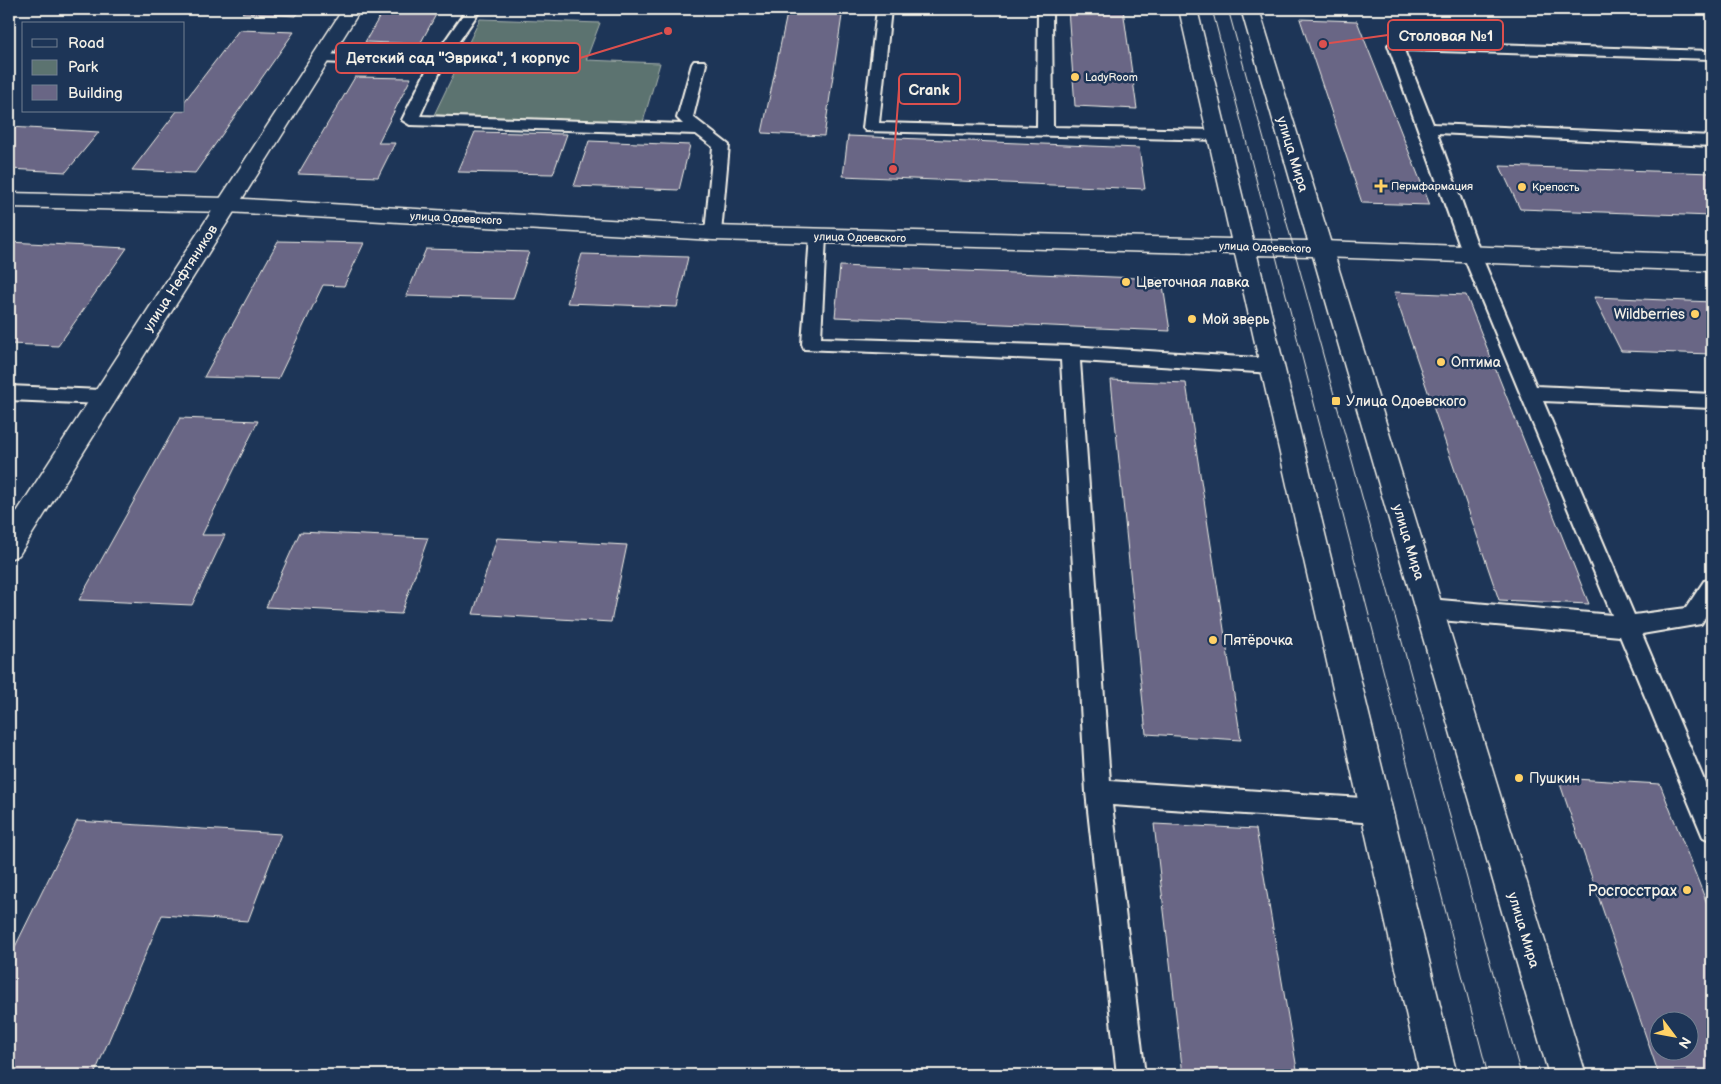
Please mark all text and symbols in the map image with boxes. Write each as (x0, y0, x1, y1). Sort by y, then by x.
callout: Столовая №1 (1388, 20, 1503, 50)
legend (22, 22, 185, 112)
text: Столовая №1 (1399, 27, 1493, 46)
text: Road (68, 34, 104, 53)
callout: Детский сад "Эврика", 1 корпус (336, 43, 580, 73)
text: Детский сад "Эврика", 1 корпус (346, 49, 570, 68)
text: Park (68, 58, 99, 77)
marker: LadyRoom (1069, 71, 1081, 83)
place label: LadyRoom (1085, 71, 1138, 84)
callout: Crank (899, 74, 960, 104)
text: Crank (908, 81, 950, 100)
text: Building (68, 84, 123, 103)
street label: улица Мира (1273, 114, 1312, 195)
marker: Пермфармация (1375, 180, 1387, 192)
place label: Пермфармация (1391, 180, 1473, 193)
marker: Крепость (1516, 181, 1528, 193)
place label: Крепость (1532, 181, 1580, 194)
street label: улица Одоевского (410, 210, 503, 227)
street label: улица Нефтяников (140, 221, 222, 335)
street label: улица Одоевского (814, 230, 906, 245)
street label: улица Одоевского (1219, 239, 1312, 256)
place label: Цветочная лавка (1136, 274, 1250, 291)
marker: Цветочная лавка (1120, 276, 1132, 288)
place label: Wildberries (1614, 306, 1685, 323)
marker: Wildberries (1689, 308, 1701, 320)
place label: Мой зверь (1202, 311, 1270, 328)
marker: Мой зверь (1186, 313, 1198, 325)
place label: Оптима (1451, 354, 1502, 371)
marker: Оптима (1435, 356, 1447, 368)
place label: Улица Одоевского (1346, 393, 1466, 410)
marker: Улица Одоевского (1330, 395, 1342, 407)
street label: улица Мира (1389, 502, 1428, 583)
place label: Пятёрочка (1223, 632, 1294, 649)
marker: Пятёрочка (1207, 634, 1219, 646)
place label: Пушкин (1529, 770, 1580, 787)
marker: Пушкин (1513, 772, 1525, 784)
place label: Росгосстрах (1588, 882, 1677, 901)
marker: Росгосстрах (1681, 884, 1693, 896)
street label: улица Мира (1504, 890, 1543, 971)
north arrow (1648, 1012, 1698, 1062)
text: N (1675, 1034, 1695, 1052)

